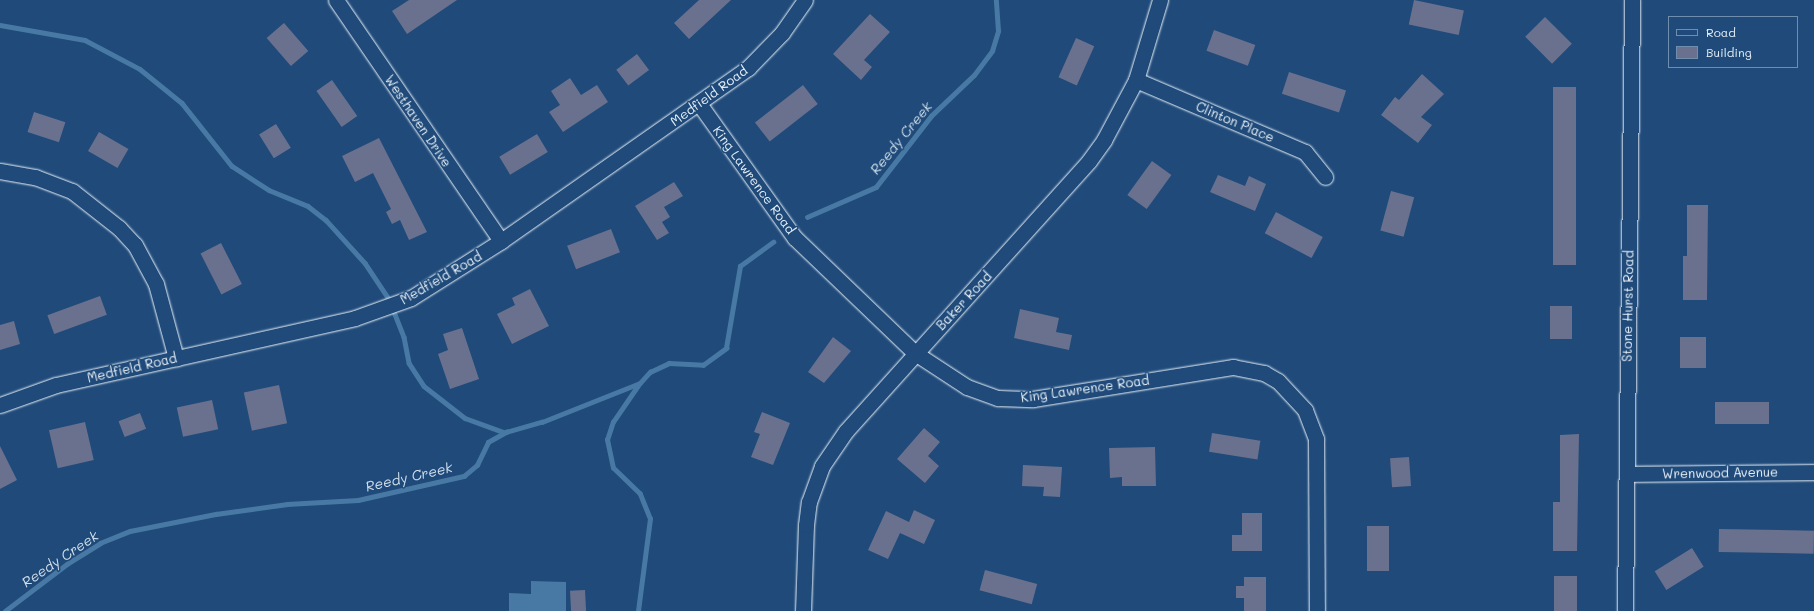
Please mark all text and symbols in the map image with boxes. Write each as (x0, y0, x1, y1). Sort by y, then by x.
legend (1668, 16, 1798, 68)
text: Road (1706, 24, 1736, 40)
text: Building (1706, 44, 1752, 60)
street label: Medfield Road (667, 63, 751, 129)
street label: Westhaven Drive (381, 72, 455, 170)
water label: Reedy Creek (867, 98, 935, 178)
street label: Clinton Place (1194, 99, 1276, 145)
street label: King Lawrence Road (710, 123, 798, 237)
street label: Medfield Road (397, 248, 485, 308)
street label: Stone Hurst Road (1619, 250, 1637, 362)
street label: Baker Road (933, 269, 995, 333)
street label: Medfield Road (86, 350, 178, 386)
street label: King Lawrence Road (1020, 372, 1150, 406)
water label: Reedy Creek (364, 459, 454, 495)
street label: Wrenwood Avenue (1662, 464, 1778, 482)
water label: Reedy Creek (19, 527, 101, 591)

